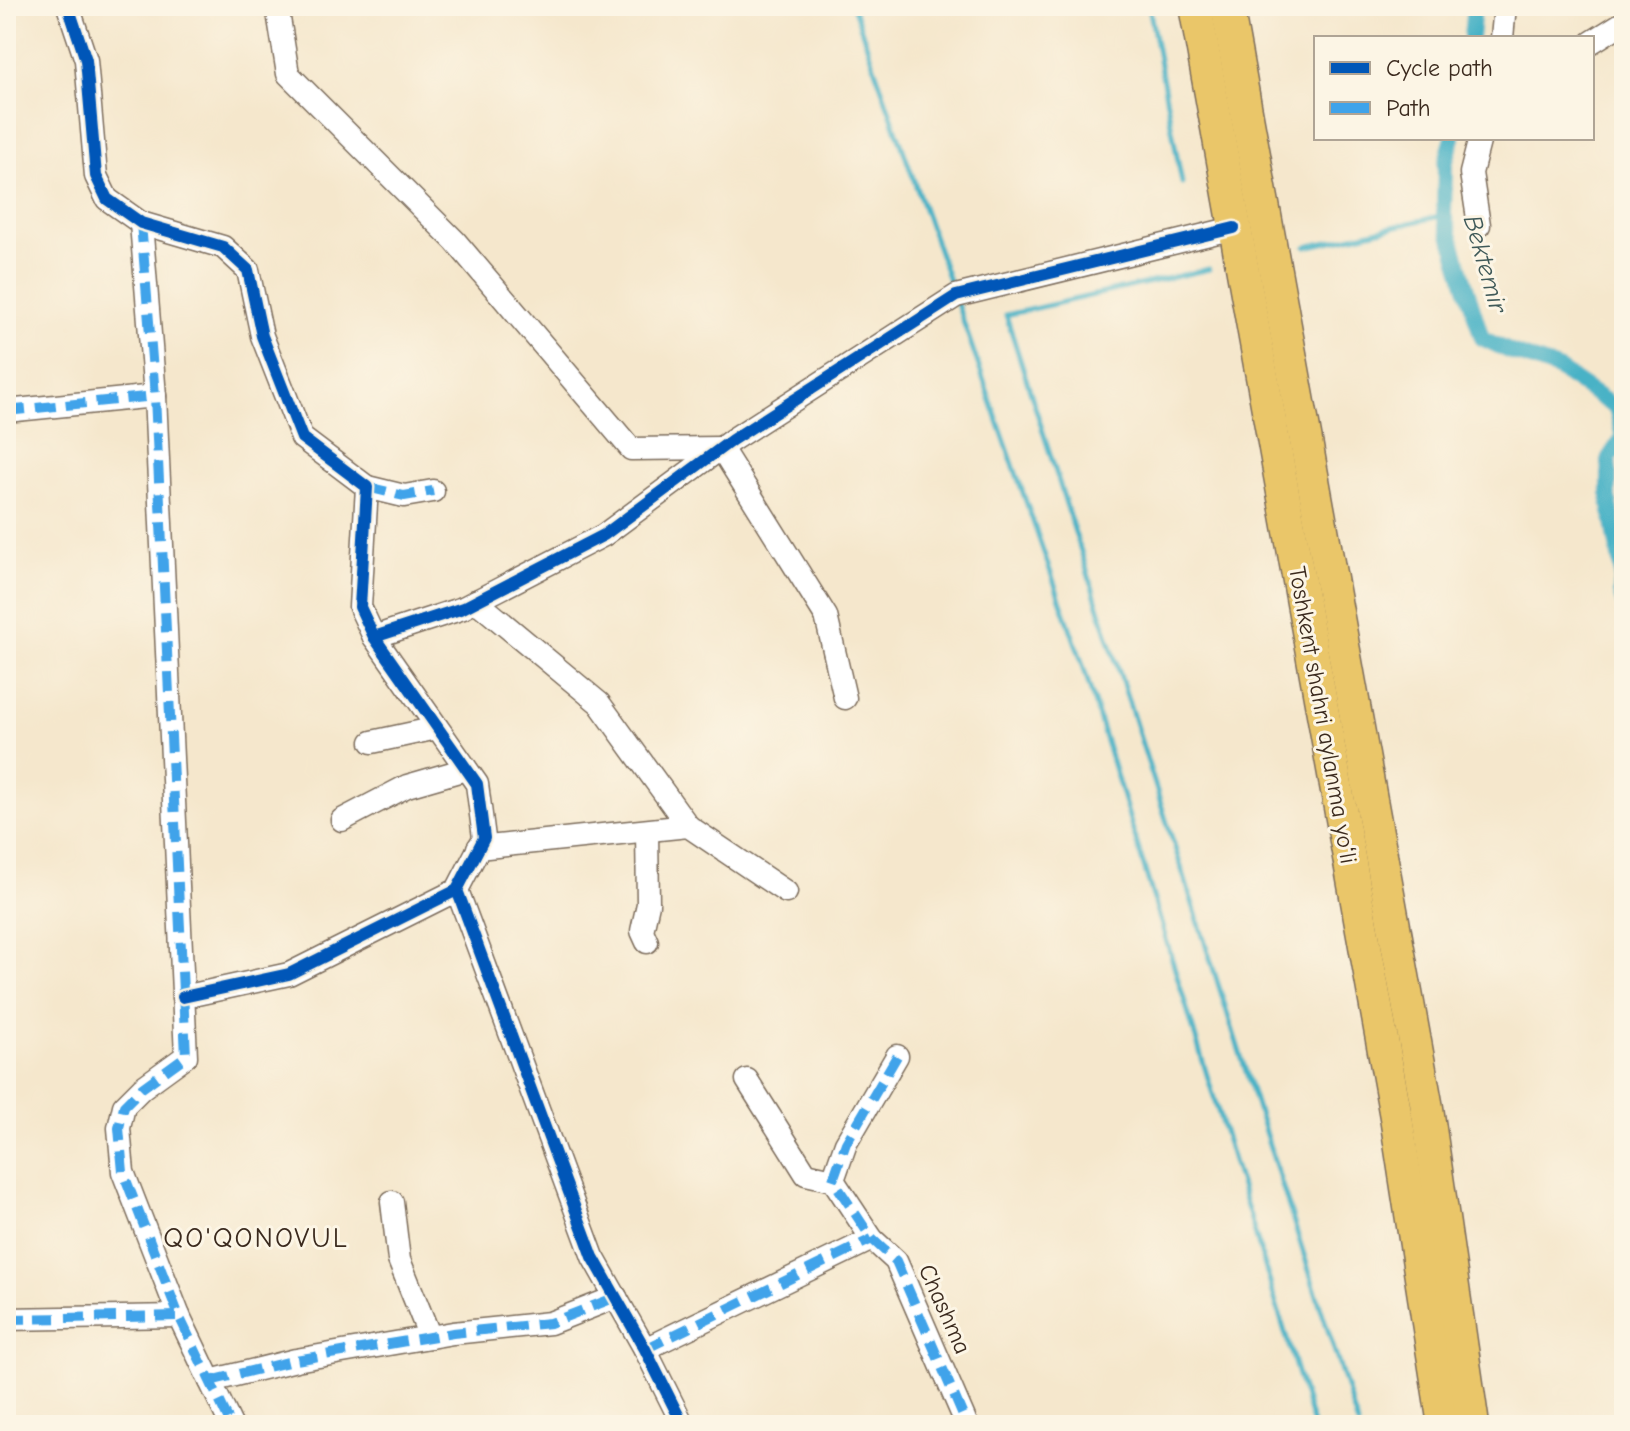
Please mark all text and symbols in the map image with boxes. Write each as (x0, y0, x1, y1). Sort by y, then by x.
legend (1314, 36, 1594, 140)
text: Cycle path (1386, 54, 1493, 82)
text: Path (1386, 94, 1431, 122)
water label: Bektemir (1457, 212, 1514, 318)
street label: Toshkent shahri aylanma yoʻli (1283, 564, 1363, 866)
district label: QO'QONOVUL (163, 1222, 349, 1254)
street label: Chashma (913, 1260, 977, 1358)

